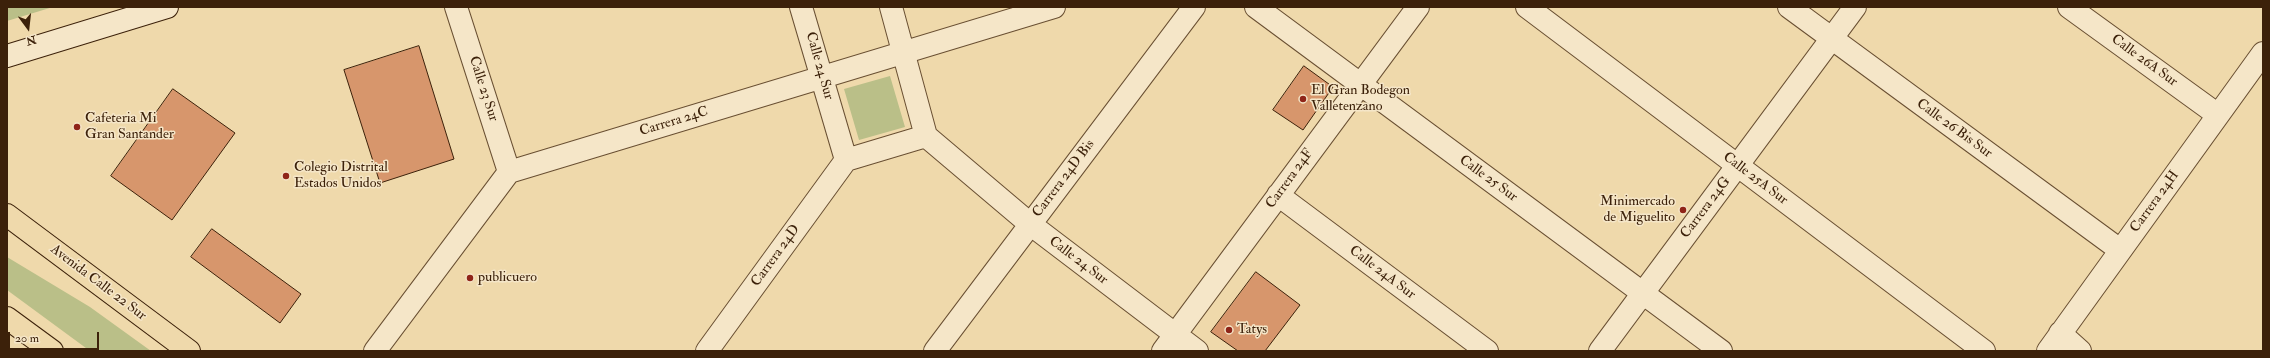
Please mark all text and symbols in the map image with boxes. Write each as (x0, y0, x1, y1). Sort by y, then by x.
north arrow (8, 8, 48, 48)
street label: Calle 24 Sur (801, 30, 837, 102)
street label: Calle 26A Sur (2107, 31, 2181, 91)
text: N (25, 33, 38, 48)
street label: Calle 23 Sur (465, 54, 501, 124)
place label: El Gran Bodegon Valletenzano (1311, 83, 1410, 116)
marker: El Gran Bodegon Valletenzano (1298, 94, 1308, 104)
street label: Calle 26 Bis Sur (1913, 96, 1995, 162)
street label: Carrera 24C (638, 104, 710, 140)
place label: Cafeteria Mi Gran Santander (85, 111, 174, 144)
marker: Cafeteria Mi Gran Santander (72, 122, 82, 132)
street label: Carrera 24D Bis (1029, 137, 1099, 221)
street label: Carrera 24F (1263, 146, 1317, 212)
street label: Calle 25A Sur (1719, 149, 1791, 209)
street label: Calle 25 Sur (1455, 152, 1521, 206)
place label: Colegio Distrital Estados Unidos (294, 160, 388, 192)
street label: Carrera 24H (2127, 168, 2183, 236)
marker: Colegio Distrital Estados Unidos (281, 171, 291, 181)
street label: Carrera 24G (1677, 174, 1735, 242)
place label: Minimercado de Miguelito (1600, 194, 1675, 226)
marker: Minimercado de Miguelito (1678, 205, 1688, 215)
street label: Carrera 24D (748, 222, 804, 290)
street label: Calle 24 Sur (1045, 233, 1111, 289)
street label: Avenida Calle 22 Sur (47, 241, 149, 325)
street label: Calle 24A Sur (1346, 243, 1418, 303)
place label: publicuero (478, 270, 537, 286)
marker: publicuero (465, 273, 475, 283)
place label: Tatys (1237, 322, 1267, 338)
scale bar (10, 324, 101, 350)
marker: Tatys (1224, 325, 1234, 335)
text: 20 m (15, 331, 39, 346)

